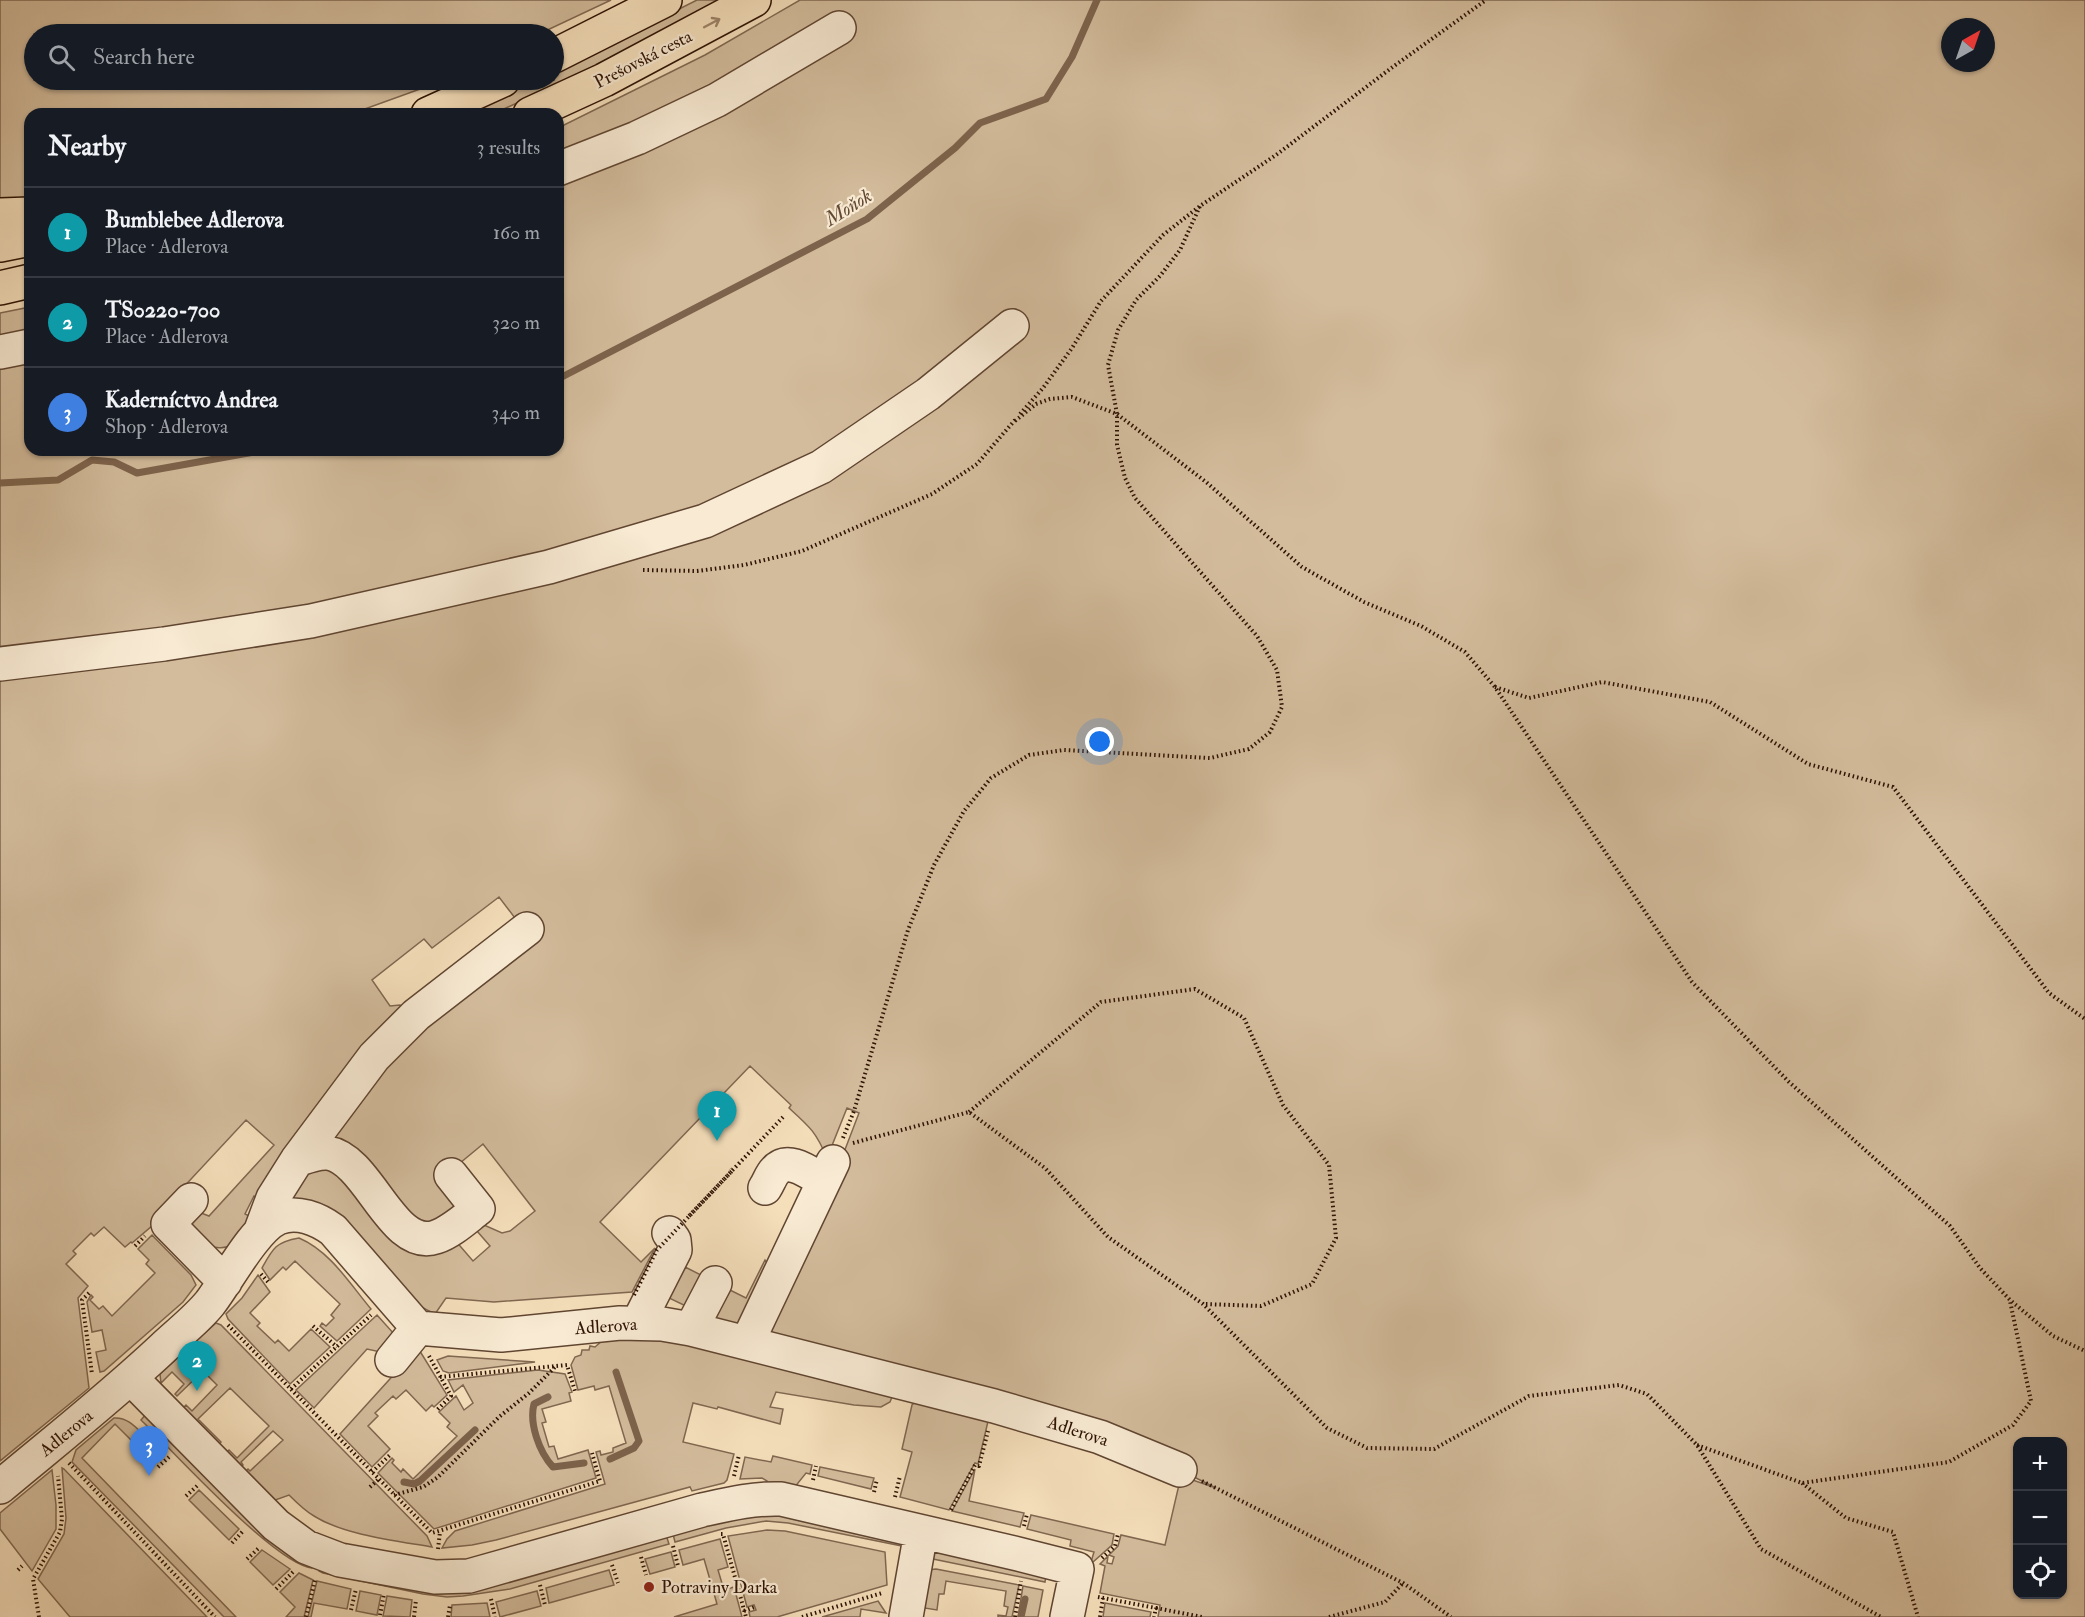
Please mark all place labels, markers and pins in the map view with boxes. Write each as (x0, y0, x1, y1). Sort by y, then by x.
pin: 1 (698, 1092, 736, 1141)
pin: 2 (178, 1342, 216, 1391)
pin: 3 (130, 1426, 168, 1476)
place label: Potraviny Darka (661, 1576, 778, 1599)
marker: Potraviny Darka (642, 1580, 656, 1594)

